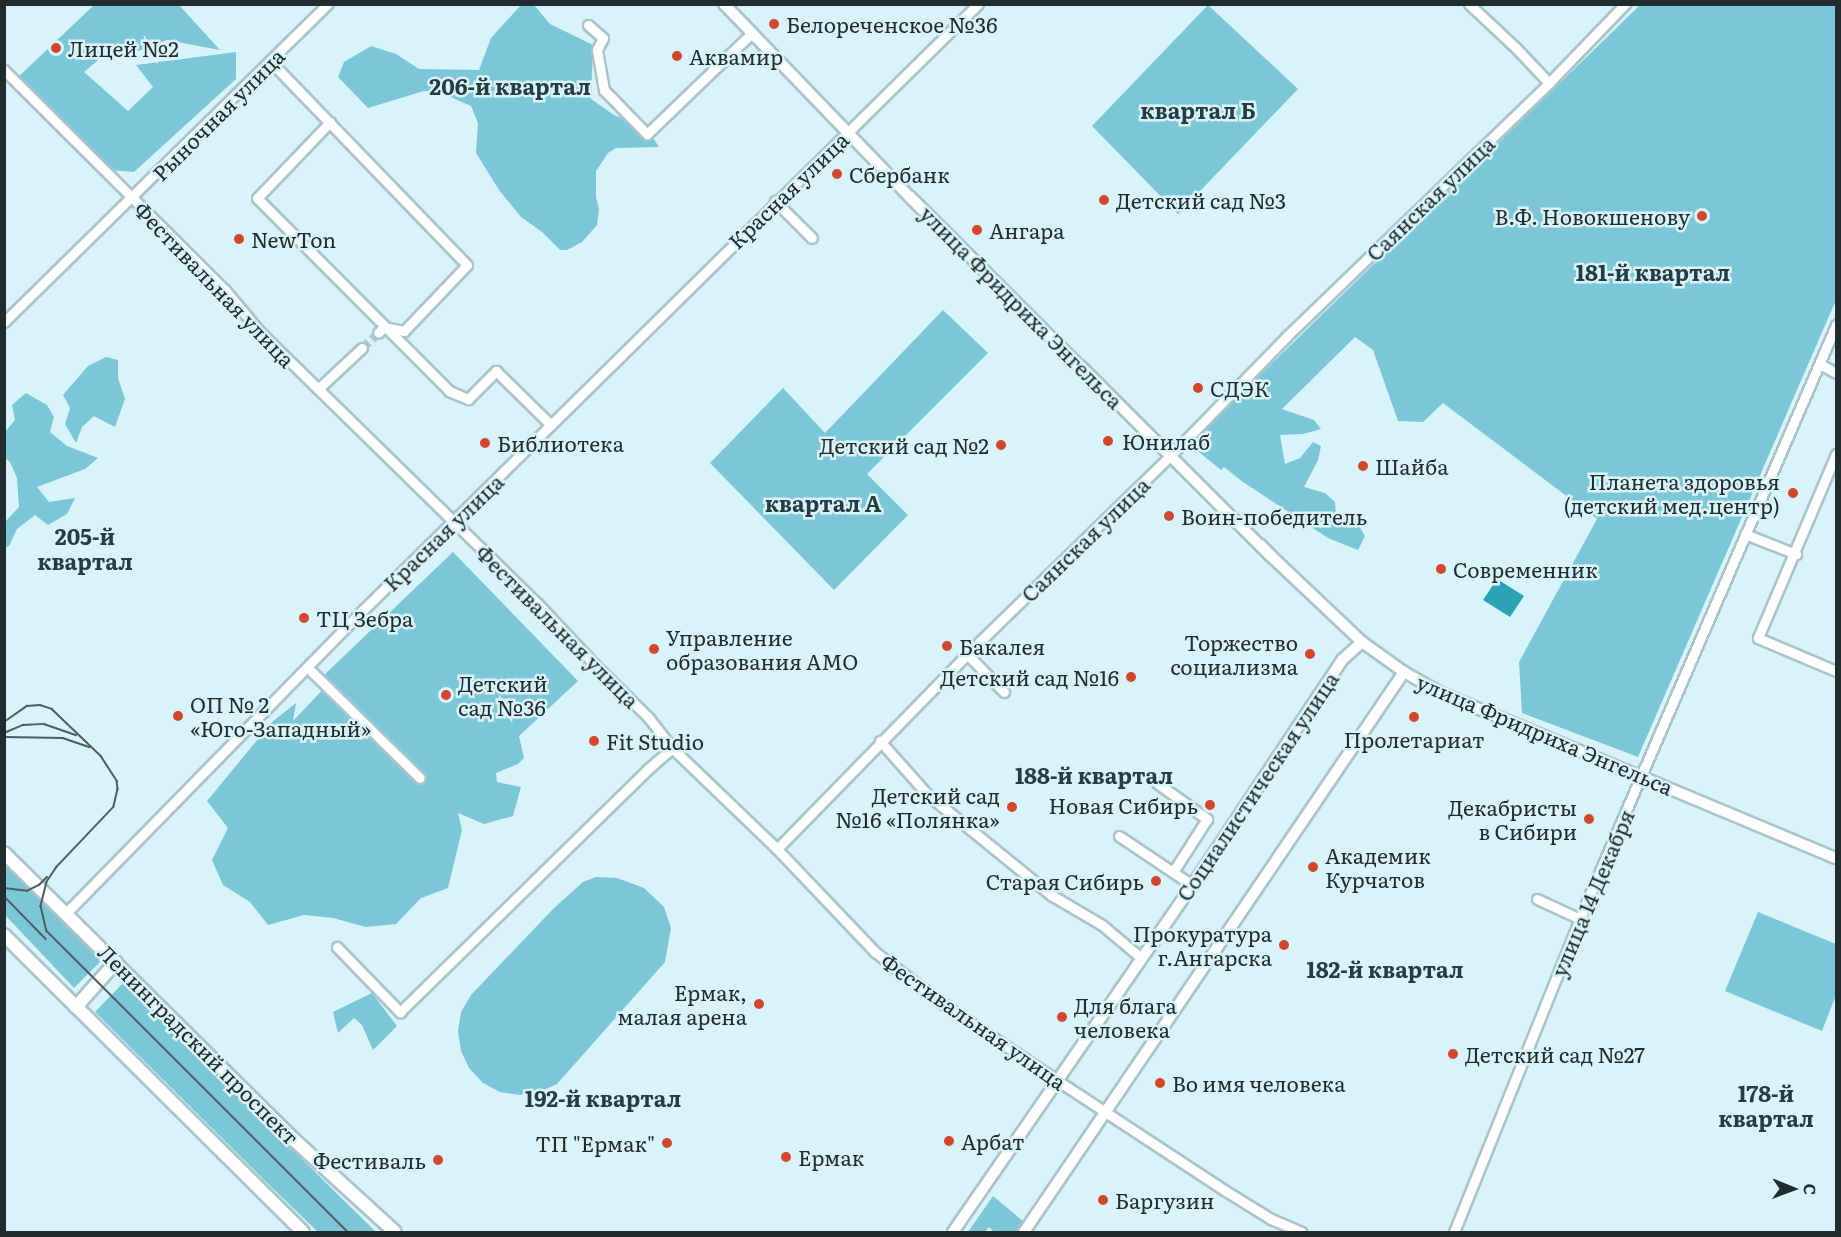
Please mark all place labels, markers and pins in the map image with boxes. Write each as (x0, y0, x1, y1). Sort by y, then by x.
place label: Белореченское №36 (786, 11, 997, 37)
marker: Белореченское №36 (767, 17, 781, 31)
place label: Лицей №2 (68, 35, 179, 61)
marker: Лицей №2 (49, 41, 63, 55)
place label: Аквамир (689, 43, 783, 69)
marker: Аквамир (670, 49, 684, 63)
place label: Сбербанк (849, 161, 950, 187)
marker: Сбербанк (830, 167, 844, 181)
place label: Детский сад №3 (1116, 187, 1286, 213)
marker: Детский сад №3 (1097, 193, 1111, 207)
place label: В.Ф. Новокшенову (1494, 203, 1690, 229)
marker: В.Ф. Новокшенову (1695, 209, 1709, 223)
place label: Ангара (989, 217, 1065, 243)
marker: Ангара (970, 223, 984, 237)
place label: NewTon (251, 226, 336, 252)
marker: NewTon (232, 232, 246, 246)
place label: СДЭК (1210, 375, 1269, 401)
marker: СДЭК (1191, 381, 1205, 395)
place label: Юнилаб (1122, 428, 1210, 454)
place label: Библиотека (497, 430, 624, 456)
place label: Детский сад №2 (820, 432, 989, 458)
marker: Юнилаб (1099, 432, 1117, 450)
marker: Библиотека (478, 436, 492, 450)
marker: Детский сад №2 (994, 438, 1008, 452)
place label: Шайба (1375, 453, 1449, 479)
marker: Шайба (1356, 459, 1370, 473)
place label: Планета здоровья (детский мед.центр) (1564, 468, 1780, 518)
marker: Планета здоровья (детский мед.центр) (1784, 484, 1802, 502)
place label: Воин-победитель (1181, 503, 1367, 529)
marker: Воин-победитель (1162, 509, 1176, 523)
place label: Современник (1453, 556, 1598, 582)
marker: Современник (1434, 562, 1448, 576)
place label: ТЦ Зебра (316, 605, 413, 631)
marker: ТЦ Зебра (297, 611, 311, 625)
place label: Управление образования АМО (666, 624, 858, 674)
place label: Торжество социализма (1170, 629, 1298, 679)
place label: Бакалея (959, 633, 1045, 659)
marker: Бакалея (940, 639, 954, 653)
marker: Управление образования АМО (647, 642, 661, 656)
marker: Торжество социализма (1303, 647, 1317, 661)
place label: Детский сад №16 (940, 664, 1119, 690)
place label: Детский сад №36 (458, 670, 547, 720)
marker: Детский сад №16 (1124, 670, 1138, 684)
marker: Детский сад №36 (439, 688, 453, 702)
place label: ОП № 2 «Юго-Западный» (190, 691, 371, 741)
marker: ОП № 2 «Юго-Западный» (171, 709, 185, 723)
marker: Пролетариат (1407, 710, 1421, 724)
place label: Пролетариат (1344, 726, 1484, 752)
place label: Fit Studio (606, 728, 704, 754)
marker: Fit Studio (587, 734, 601, 748)
place label: Детский сад №16 «Полянка» (835, 782, 1000, 832)
place label: Новая Сибирь (1048, 792, 1198, 818)
place label: Декабристы в Сибири (1448, 794, 1577, 844)
marker: Новая Сибирь (1203, 798, 1217, 812)
marker: Детский сад №16 «Полянка» (1005, 800, 1019, 814)
marker: Декабристы в Сибири (1582, 812, 1596, 826)
place label: Академик Курчатов (1325, 842, 1431, 892)
marker: Академик Курчатов (1306, 860, 1320, 874)
place label: Старая Сибирь (986, 868, 1144, 894)
marker: Старая Сибирь (1149, 874, 1163, 888)
place label: Прокуратура г.Ангарска (1133, 920, 1272, 970)
marker: Прокуратура г.Ангарска (1277, 938, 1291, 952)
place label: Ермак, малая арена (617, 979, 747, 1029)
place label: Для блага человека (1074, 992, 1177, 1042)
marker: Ермак, малая арена (752, 997, 766, 1011)
marker: Для блага человека (1055, 1010, 1069, 1024)
place label: Детский сад №27 (1465, 1041, 1645, 1067)
marker: Детский сад №27 (1446, 1047, 1460, 1061)
place label: Во имя человека (1172, 1070, 1346, 1096)
marker: Во имя человека (1153, 1076, 1167, 1090)
place label: Арбат (961, 1128, 1024, 1154)
place label: ТП "Ермак" (535, 1130, 655, 1156)
marker: Арбат (942, 1134, 956, 1148)
marker: ТП "Ермак" (660, 1136, 674, 1150)
place label: Ермак (798, 1144, 864, 1170)
place label: Фестиваль (313, 1147, 426, 1173)
marker: Ермак (779, 1150, 793, 1164)
marker: Фестиваль (431, 1153, 445, 1167)
place label: Баргузин (1115, 1187, 1214, 1213)
marker: Баргузин (1096, 1193, 1110, 1207)

